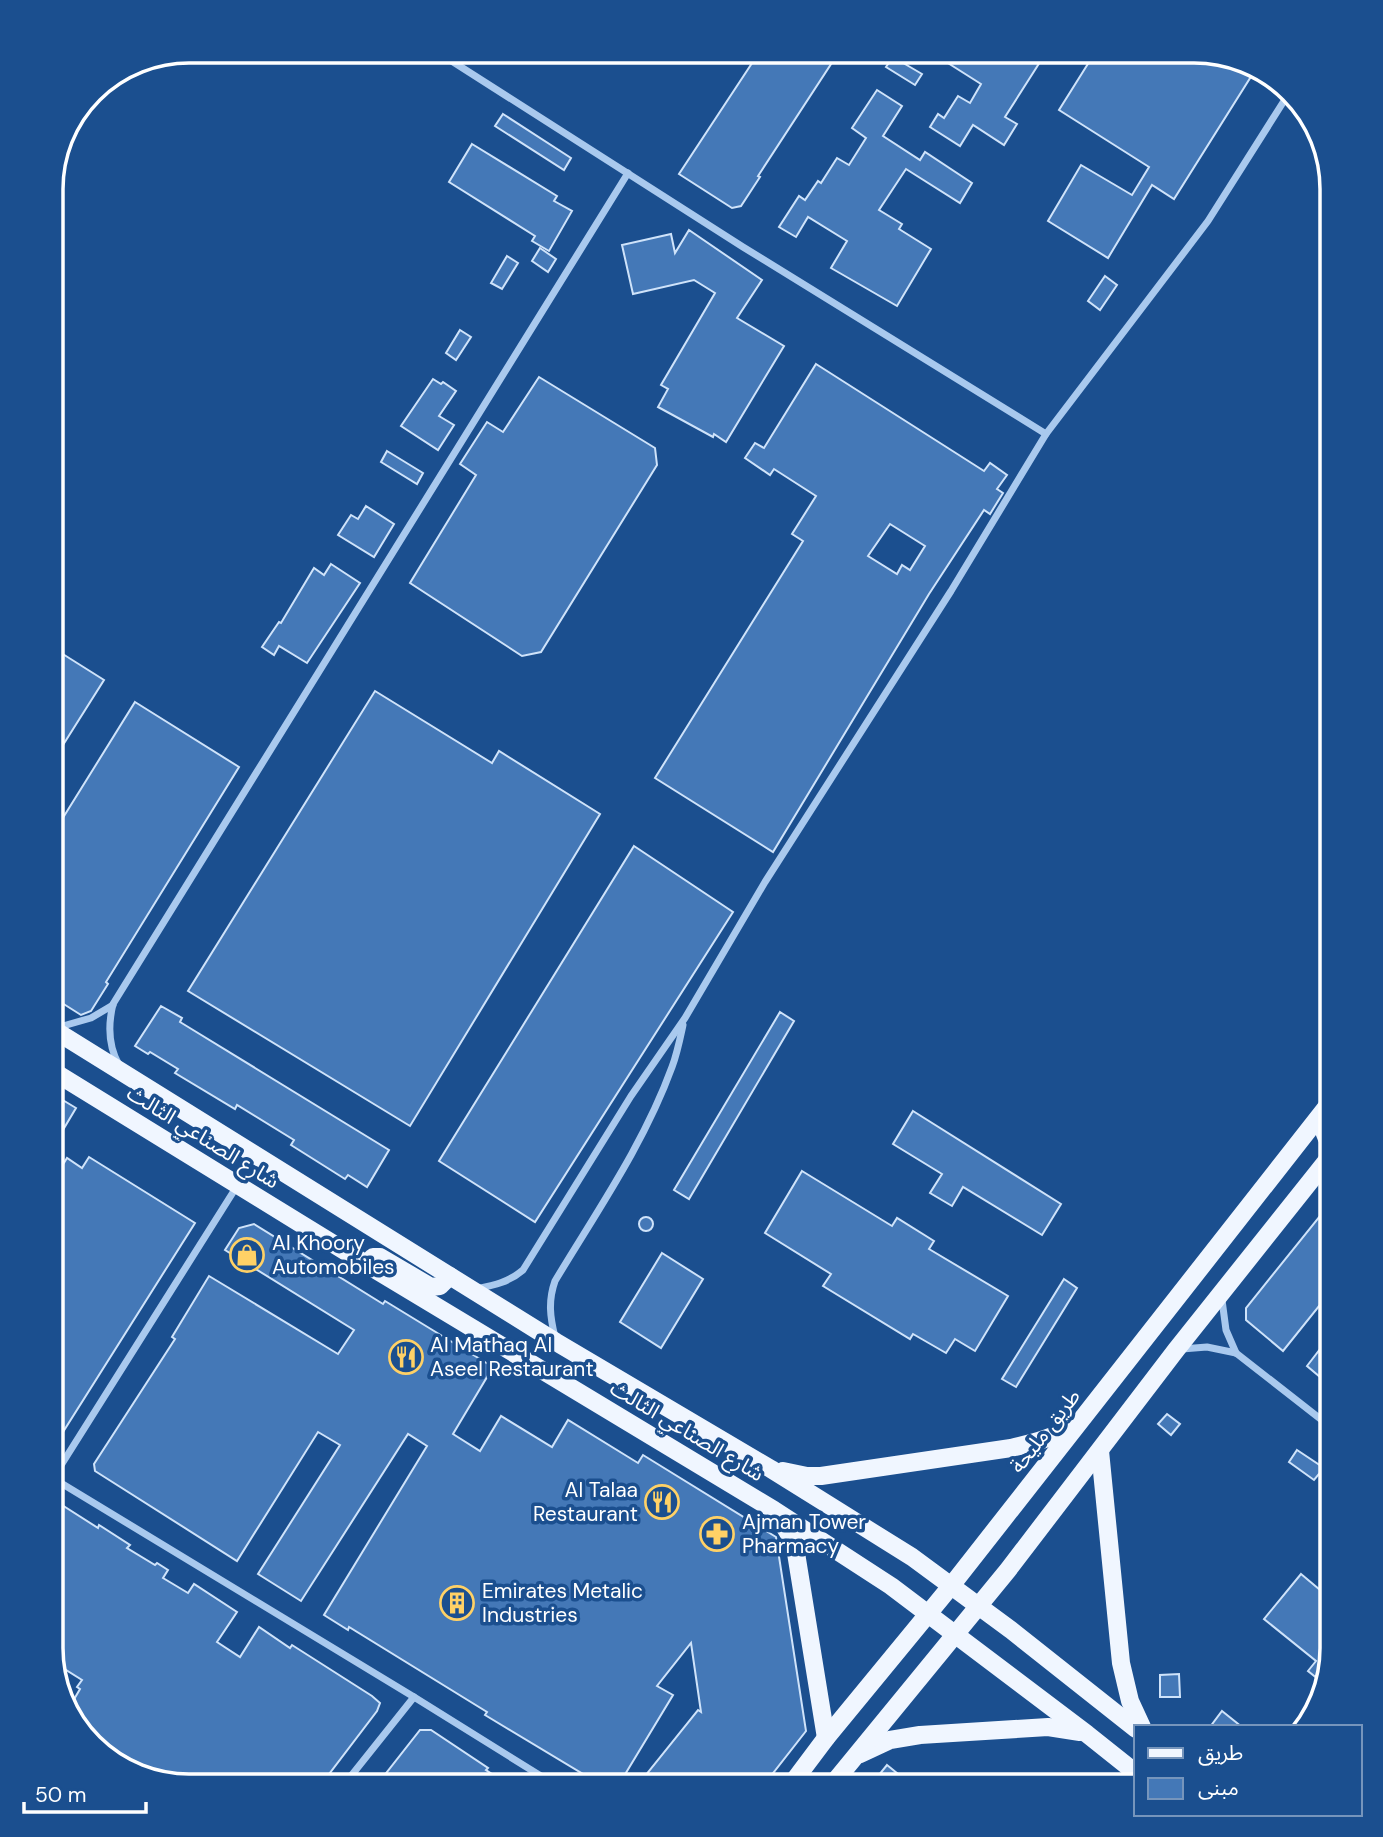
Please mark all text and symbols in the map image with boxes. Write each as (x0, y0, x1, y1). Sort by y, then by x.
street label: شارع الصناعي الثالث (121, 1079, 284, 1197)
place label: Al Khoory Automobiles (272, 1229, 395, 1281)
shop icon: Al Khoory Automobiles (228, 1236, 266, 1274)
place label: Al Mathaq Al Aseel Restaurant (430, 1331, 594, 1383)
restaurant icon: Al Mathaq Al Aseel Restaurant (387, 1338, 425, 1376)
street label: شارع الصناعي الثالث (604, 1374, 769, 1490)
street label: طريق مليحة (1003, 1383, 1087, 1479)
place label: Al Talaa Restaurant (533, 1476, 638, 1528)
restaurant icon: Al Talaa Restaurant (643, 1483, 681, 1521)
place label: Ajman Tower Pharmacy (742, 1508, 866, 1560)
pharmacy icon: Ajman Tower Pharmacy (698, 1515, 736, 1553)
place label: Emirates Metalic Industries (482, 1577, 643, 1629)
building icon: Emirates Metalic Industries (438, 1584, 476, 1622)
legend (1134, 1725, 1362, 1816)
text: طريق (1198, 1739, 1243, 1767)
scale bar (24, 1770, 147, 1814)
text: مبنى (1198, 1774, 1239, 1802)
text: 50 m (35, 1781, 86, 1809)

